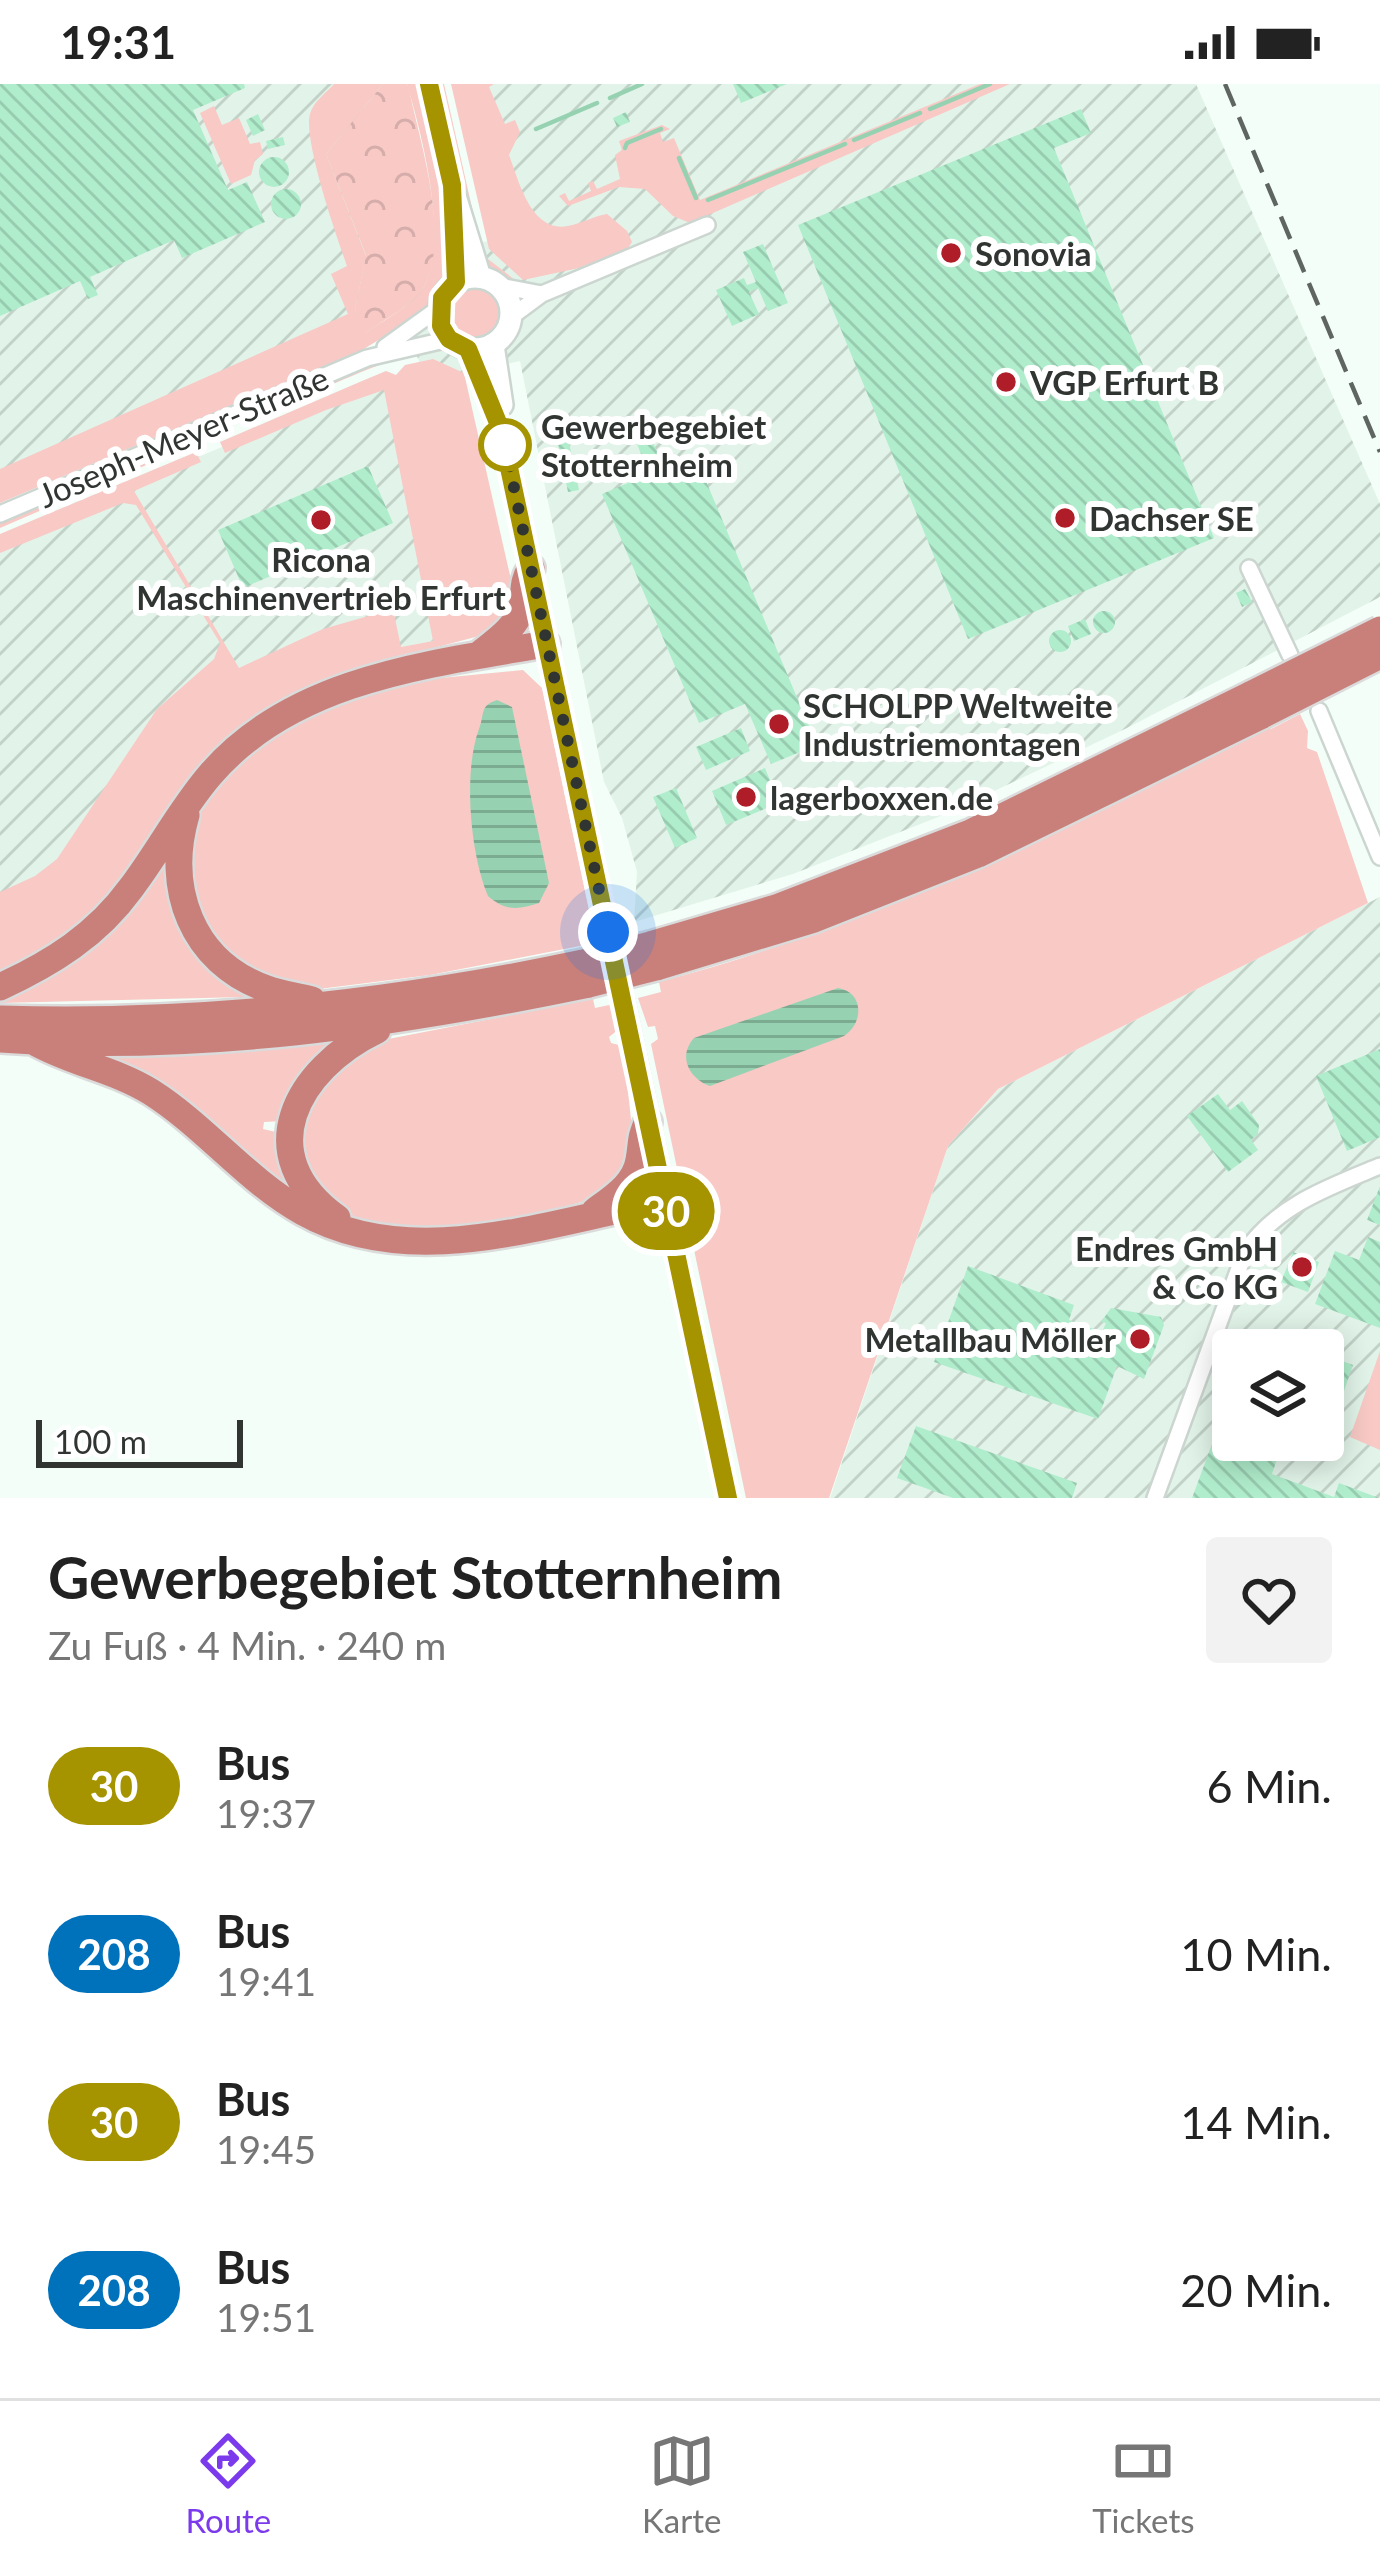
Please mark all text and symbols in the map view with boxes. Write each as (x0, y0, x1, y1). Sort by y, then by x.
text: 19:31 (60, 15, 176, 69)
place label: Sonovia (975, 233, 1092, 273)
marker: Sonovia (938, 240, 964, 266)
street label: Joseph-Meyer-Straße (32, 357, 334, 515)
place label: VGP Erfurt B (1029, 362, 1219, 402)
marker: VGP Erfurt B (993, 369, 1019, 395)
place label: Gewerbegebiet Stotternheim (541, 406, 767, 484)
marker: Gewerbegebiet Stotternheim (480, 420, 530, 470)
place label: Dachser SE (1089, 498, 1254, 538)
marker: Dachser SE (1052, 505, 1078, 531)
marker: Ricona Maschinenvertrieb Erfurt (308, 507, 334, 533)
place label: Ricona Maschinenvertrieb Erfurt (136, 539, 506, 617)
place label: SCHOLPP Weltweite Industriemontagen (803, 685, 1113, 763)
marker: SCHOLPP Weltweite Industriemontagen (766, 711, 792, 737)
place label: lagerboxxen.de (770, 777, 993, 817)
marker: lagerboxxen.de (733, 784, 759, 810)
your location (578, 902, 638, 962)
line badge: 30 (612, 1172, 720, 1250)
text: 30 (642, 1186, 690, 1236)
place label: Endres GmbH & Co KG (1075, 1228, 1278, 1306)
marker: Endres GmbH & Co KG (1289, 1254, 1315, 1280)
place label: Metallbau Möller (864, 1319, 1117, 1359)
marker: Metallbau Möller (1127, 1326, 1153, 1352)
map controls (1212, 1329, 1344, 1461)
button: layers (1212, 1329, 1344, 1461)
scale bar (36, 1414, 243, 1467)
text: 100 m (54, 1421, 147, 1461)
button: heart (1206, 1537, 1332, 1663)
text: Gewerbegebiet Stotternheim (48, 1543, 783, 1611)
text: Zu Fuß · 4 Min. · 240 m (48, 1622, 446, 1668)
text: Bus (216, 1736, 290, 1790)
text: 6 Min. (1206, 1759, 1332, 1813)
text: 30 (90, 1761, 138, 1811)
text: 19:37 (216, 1790, 316, 1836)
text: Bus (216, 1904, 290, 1958)
text: 10 Min. (1180, 1927, 1332, 1981)
text: 208 (77, 1929, 151, 1979)
text: 19:41 (216, 1958, 316, 2004)
text: Bus (216, 2072, 290, 2126)
text: 14 Min. (1180, 2095, 1332, 2149)
text: 30 (90, 2097, 138, 2147)
text: 19:45 (216, 2126, 316, 2172)
text: Bus (216, 2240, 290, 2294)
text: 20 Min. (1180, 2263, 1332, 2317)
text: 208 (77, 2265, 151, 2315)
text: 19:51 (216, 2294, 316, 2340)
tab: Route (185, 2428, 271, 2540)
tab: Karte (642, 2428, 721, 2540)
tab: Tickets (1092, 2428, 1195, 2540)

